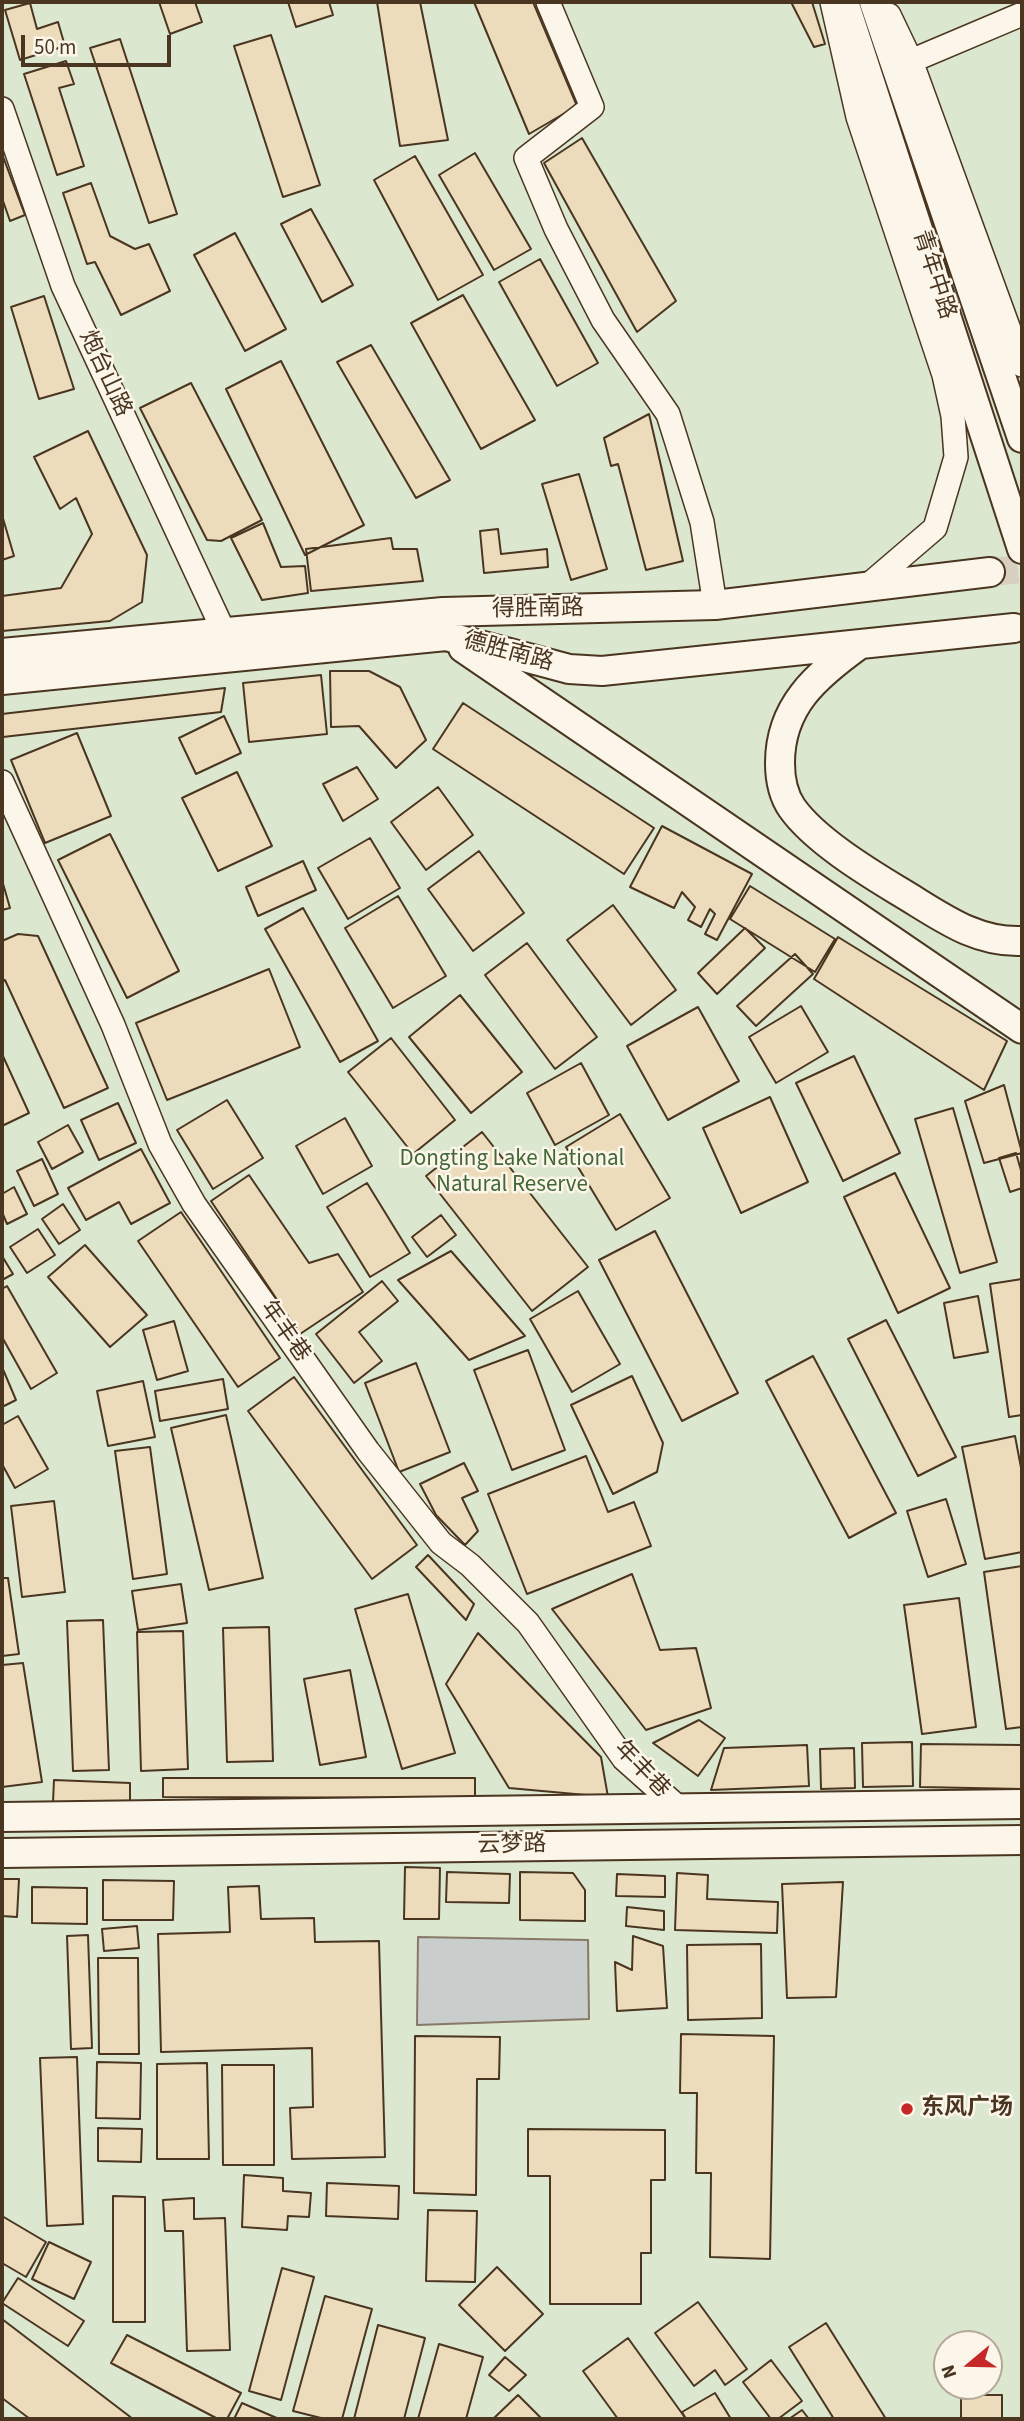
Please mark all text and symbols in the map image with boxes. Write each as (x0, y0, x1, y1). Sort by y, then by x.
scale bar (24, 21, 175, 65)
text: 50 m (34, 32, 76, 62)
street label: 青年中路 (906, 227, 960, 323)
street label: 炮台山路 (72, 326, 136, 422)
street label: 得胜南路 (492, 595, 584, 625)
street label: 德胜南路 (460, 628, 556, 678)
park label: Dongting Lake National Natural Reserve (400, 1146, 624, 1200)
street label: 年丰巷 (253, 1296, 315, 1368)
street label: 年丰巷 (607, 1736, 675, 1804)
street label: 云梦路 (477, 1832, 547, 1860)
place label: 东风广场 (921, 2095, 1013, 2123)
marker: 东风广场 (899, 2101, 915, 2117)
north arrow (933, 2330, 1003, 2400)
text: N (935, 2361, 964, 2382)

